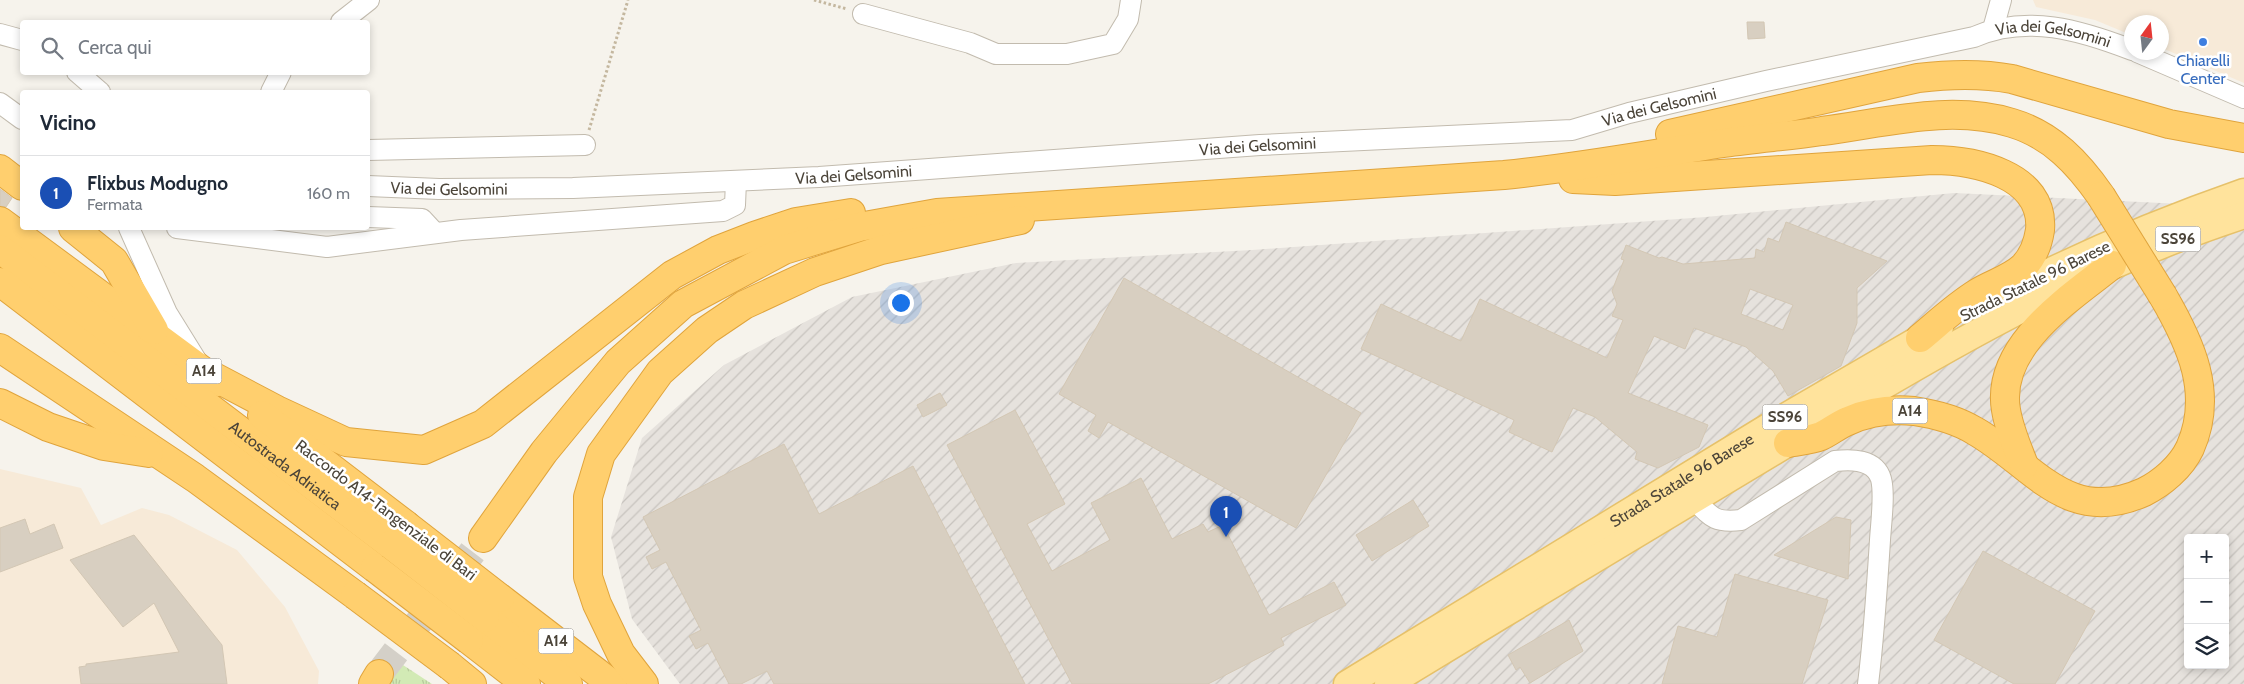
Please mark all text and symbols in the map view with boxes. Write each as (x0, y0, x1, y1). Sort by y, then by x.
north arrow (2124, 15, 2169, 60)
street label: Via dei Gelsomini (1994, 16, 2114, 51)
search box (20, 20, 370, 75)
icon: search (38, 34, 66, 62)
text: Cerca qui (78, 36, 152, 59)
marker: Chiarelli Center (2197, 36, 2209, 48)
place label: Chiarelli Center (2176, 51, 2230, 88)
street label: Via dei Gelsomini (1600, 83, 1718, 130)
text: Vicino (40, 110, 96, 135)
street label: Via dei Gelsomini (1198, 133, 1317, 159)
street label: Via dei Gelsomini (795, 161, 913, 188)
text: Flixbus Modugno (87, 172, 228, 195)
street label: Via dei Gelsomini (390, 177, 508, 199)
text: 1 (53, 184, 59, 203)
text: 160 m (307, 184, 350, 203)
text: Fermata (87, 195, 143, 214)
road number: SS96 (2156, 226, 2200, 252)
street label: Strada Statale 96 Barese (1957, 236, 2113, 326)
your location (888, 290, 914, 316)
road number: A14 (186, 358, 222, 384)
road number: A14 (1892, 398, 1928, 424)
road number: SS96 (1762, 404, 1808, 430)
street label: Autostrada Adriatica (226, 417, 345, 514)
street label: Strada Statale 96 Barese (1606, 429, 1757, 531)
street label: Raccordo A14-Tangenziale di Bari (292, 436, 480, 584)
pin: 1 (1210, 496, 1242, 537)
map controls (2184, 534, 2229, 669)
button: + (2184, 534, 2229, 579)
button: − (2184, 579, 2229, 624)
button: layers (2184, 624, 2229, 669)
road number: A14 (538, 628, 574, 654)

